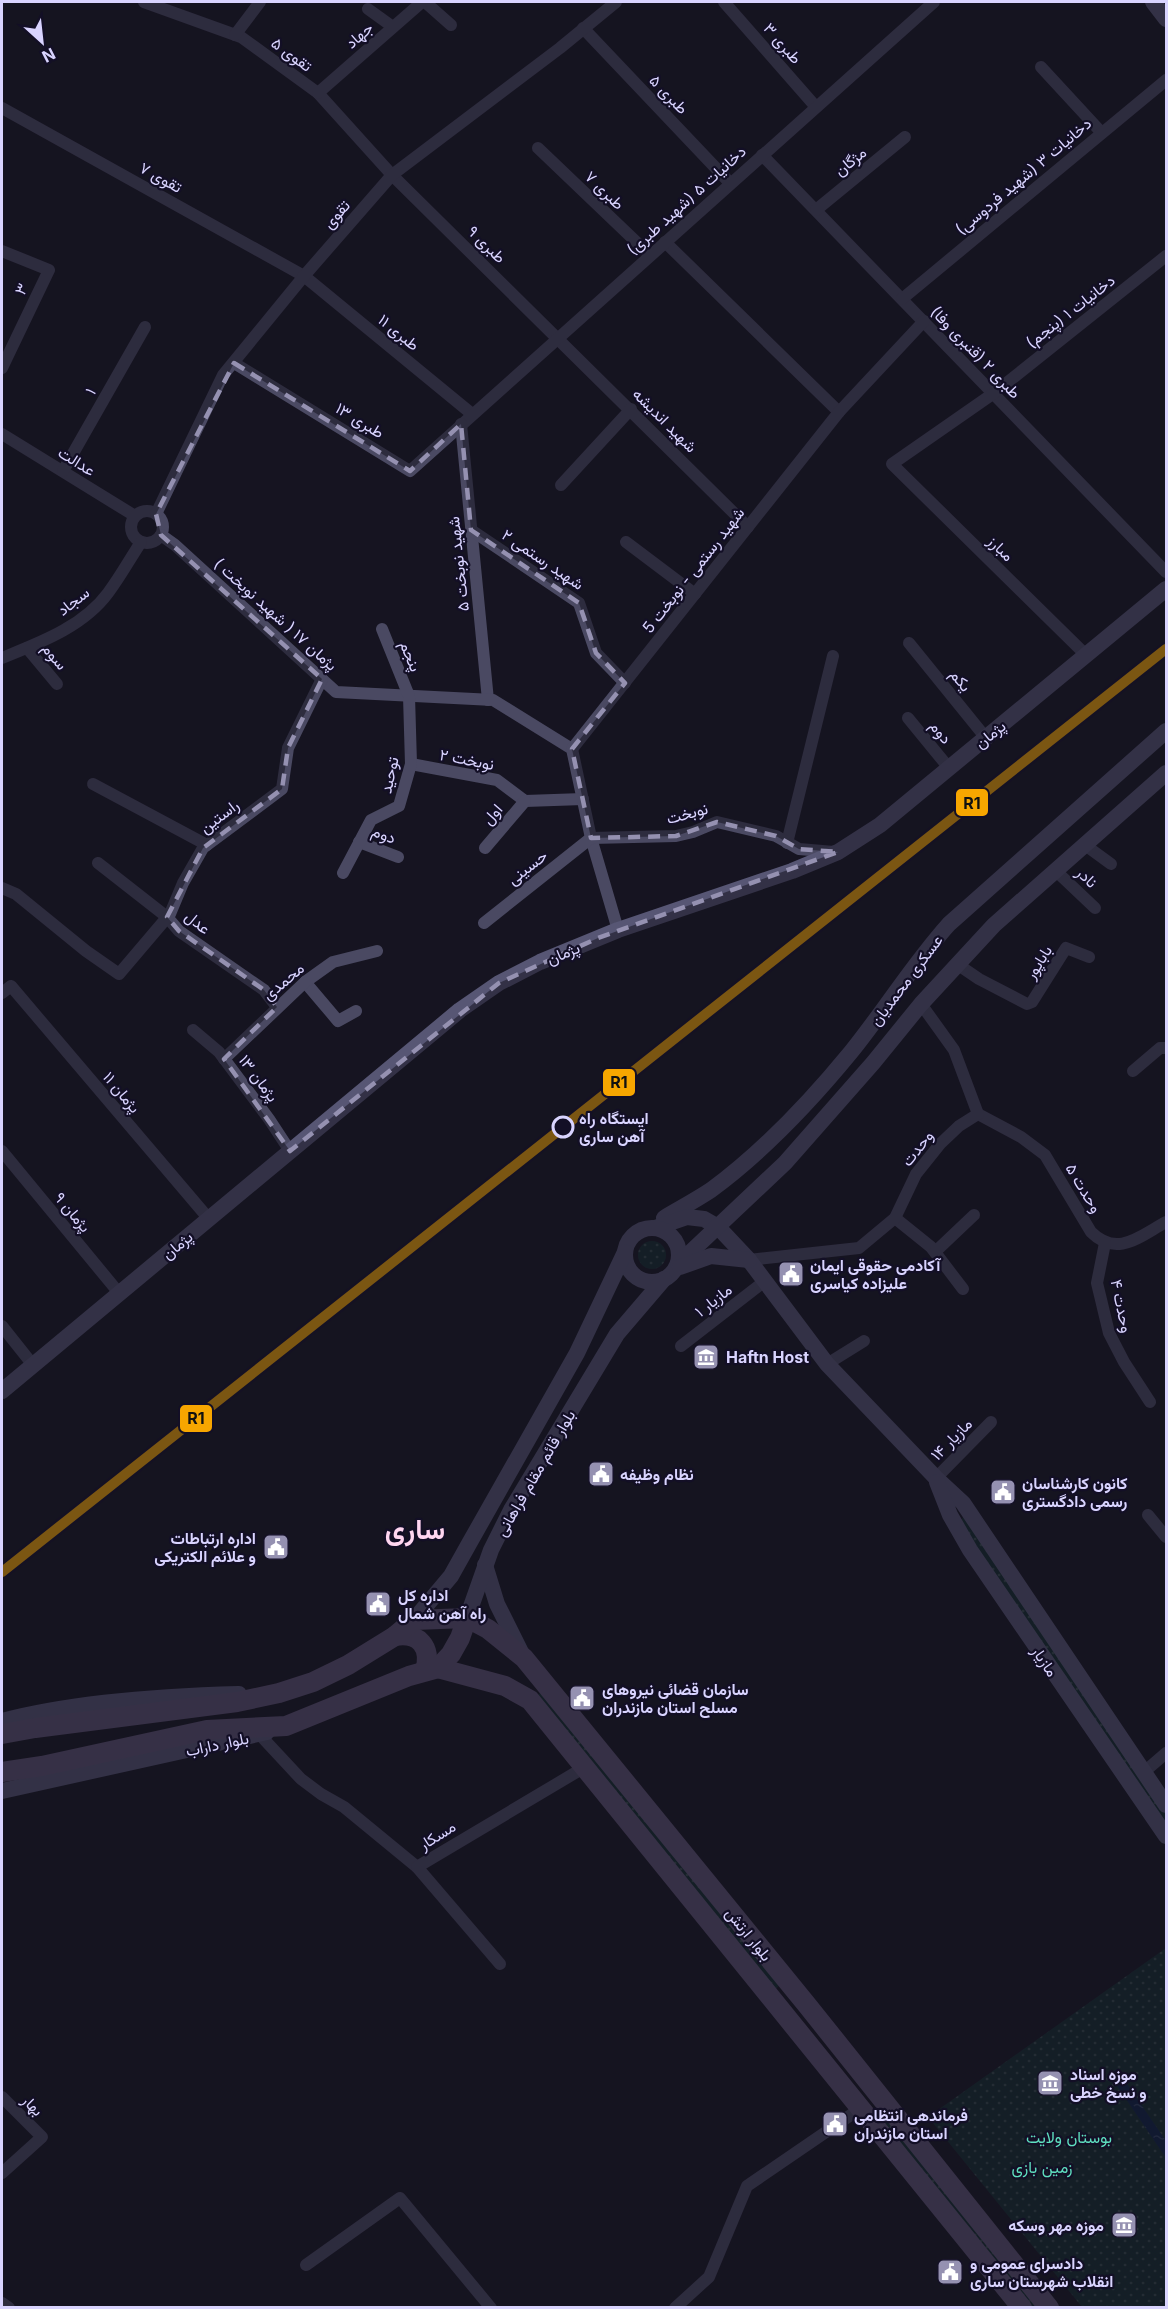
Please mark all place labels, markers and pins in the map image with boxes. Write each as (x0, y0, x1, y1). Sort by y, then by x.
place label: ایستگاه راه آهن ساری (579, 1108, 649, 1147)
marker: ایستگاه راه آهن ساری (552, 1116, 574, 1138)
place label: آکادمی حقوقی ایمان علیزاده کیاسری (810, 1255, 942, 1294)
public building icon: آکادمی حقوقی ایمان علیزاده کیاسری (776, 1259, 806, 1289)
museum icon: Haftn Host (691, 1342, 721, 1372)
place label: Haftn Host (726, 1347, 809, 1367)
public building icon: نظام وظیفه (586, 1459, 616, 1489)
place label: نظام وظیفه (620, 1464, 694, 1485)
place label: کانون کارشناسان رسمی دادگستری (1022, 1473, 1128, 1512)
public building icon: کانون کارشناسان رسمی دادگستری (988, 1477, 1018, 1507)
place label: اداره ارتباطات و علائم الکتریکی (154, 1528, 256, 1567)
public building icon: اداره ارتباطات و علائم الکتریکی (261, 1532, 291, 1562)
place label: اداره کل راه آهن شمال (398, 1585, 486, 1624)
public building icon: اداره کل راه آهن شمال (363, 1589, 393, 1619)
place label: سازمان قضائی نیروهای مسلح استان مازندران (602, 1679, 749, 1719)
public building icon: سازمان قضائی نیروهای مسلح استان مازندران (567, 1683, 597, 1713)
place label: موزه اسناد و نسخ خطی (1070, 2064, 1147, 2104)
museum icon: موزه اسناد و نسخ خطی (1035, 2068, 1065, 2098)
place label: فرماندهی انتظامی استان مازندران (854, 2105, 968, 2144)
public building icon: فرماندهی انتظامی استان مازندران (820, 2109, 850, 2139)
museum icon: موزه مهر وسکه (1109, 2210, 1139, 2240)
place label: موزه مهر وسکه (1008, 2215, 1104, 2236)
place label: دادسرای عمومی و انقلاب شهرستان ساری (970, 2253, 1113, 2292)
public building icon: دادسرای عمومی و انقلاب شهرستان ساری (935, 2257, 965, 2287)

